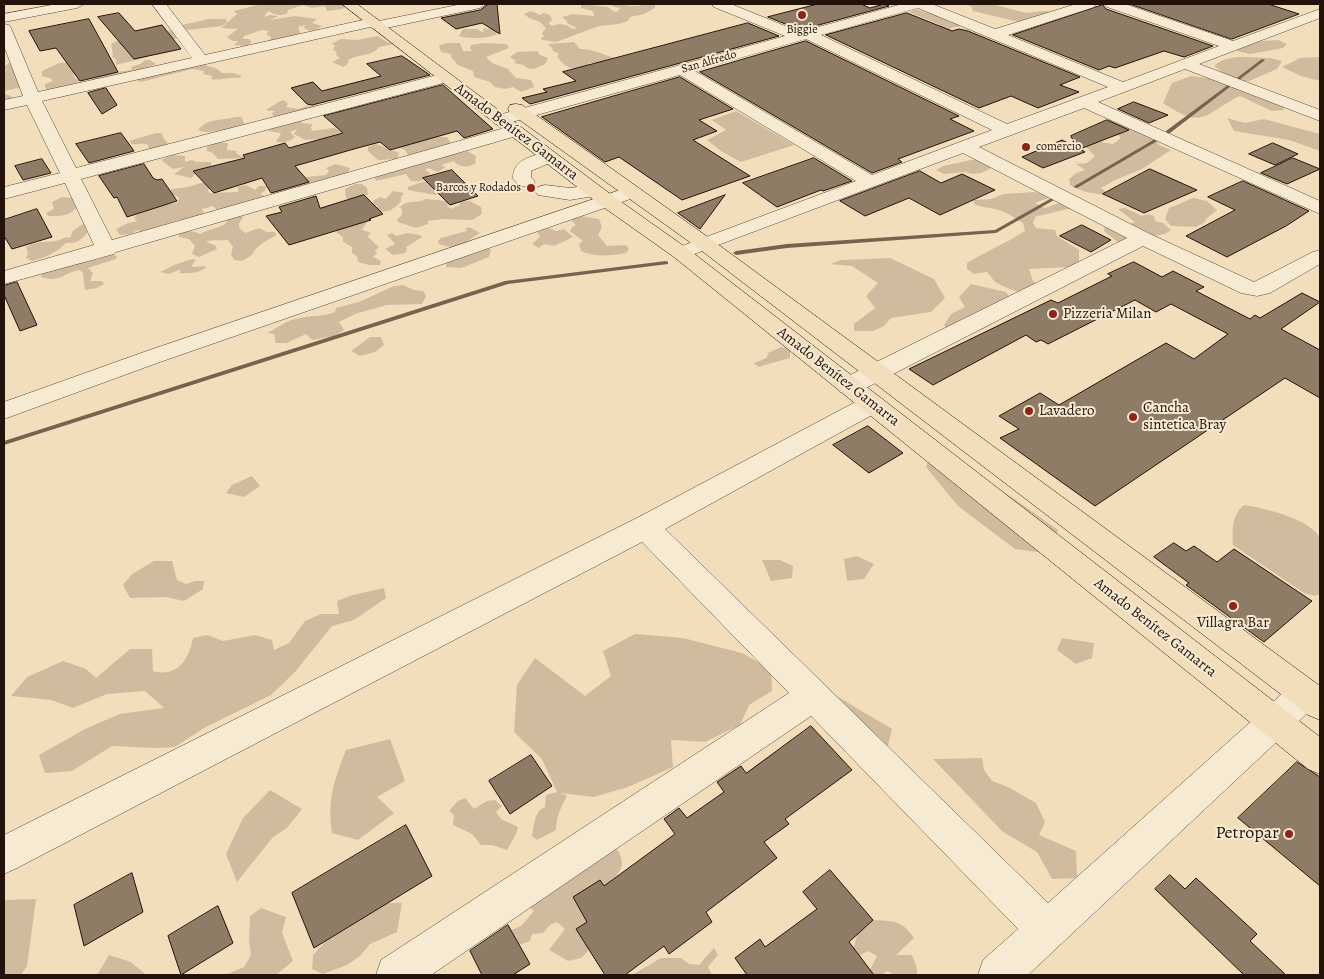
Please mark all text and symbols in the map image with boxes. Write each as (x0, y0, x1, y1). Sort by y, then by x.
marker: Biggie (796, 9, 808, 21)
place label: Biggie (786, 23, 818, 37)
street label: San Alfredo (680, 47, 738, 77)
street label: Amado Benítez Gamarra (450, 80, 582, 184)
place label: comercio (1036, 140, 1081, 154)
marker: comercio (1020, 141, 1032, 153)
place label: Barcos y Rodados (436, 181, 521, 195)
marker: Barcos y Rodados (525, 182, 537, 194)
place label: Pizzeria Milan (1063, 305, 1151, 323)
marker: Pizzeria Milan (1047, 308, 1059, 320)
street label: Amado Benítez Gamarra (773, 324, 903, 430)
place label: Cancha sintetica Bray (1143, 399, 1226, 434)
place label: Lavadero (1039, 402, 1095, 420)
marker: Lavadero (1023, 405, 1035, 417)
marker: Cancha sintetica Bray (1127, 411, 1139, 423)
street label: Amado Benítez Gamarra (1090, 575, 1220, 681)
marker: Villagra Bar (1227, 600, 1239, 612)
place label: Villagra Bar (1197, 614, 1269, 632)
place label: Petropar (1215, 823, 1279, 845)
marker: Petropar (1283, 828, 1295, 840)

